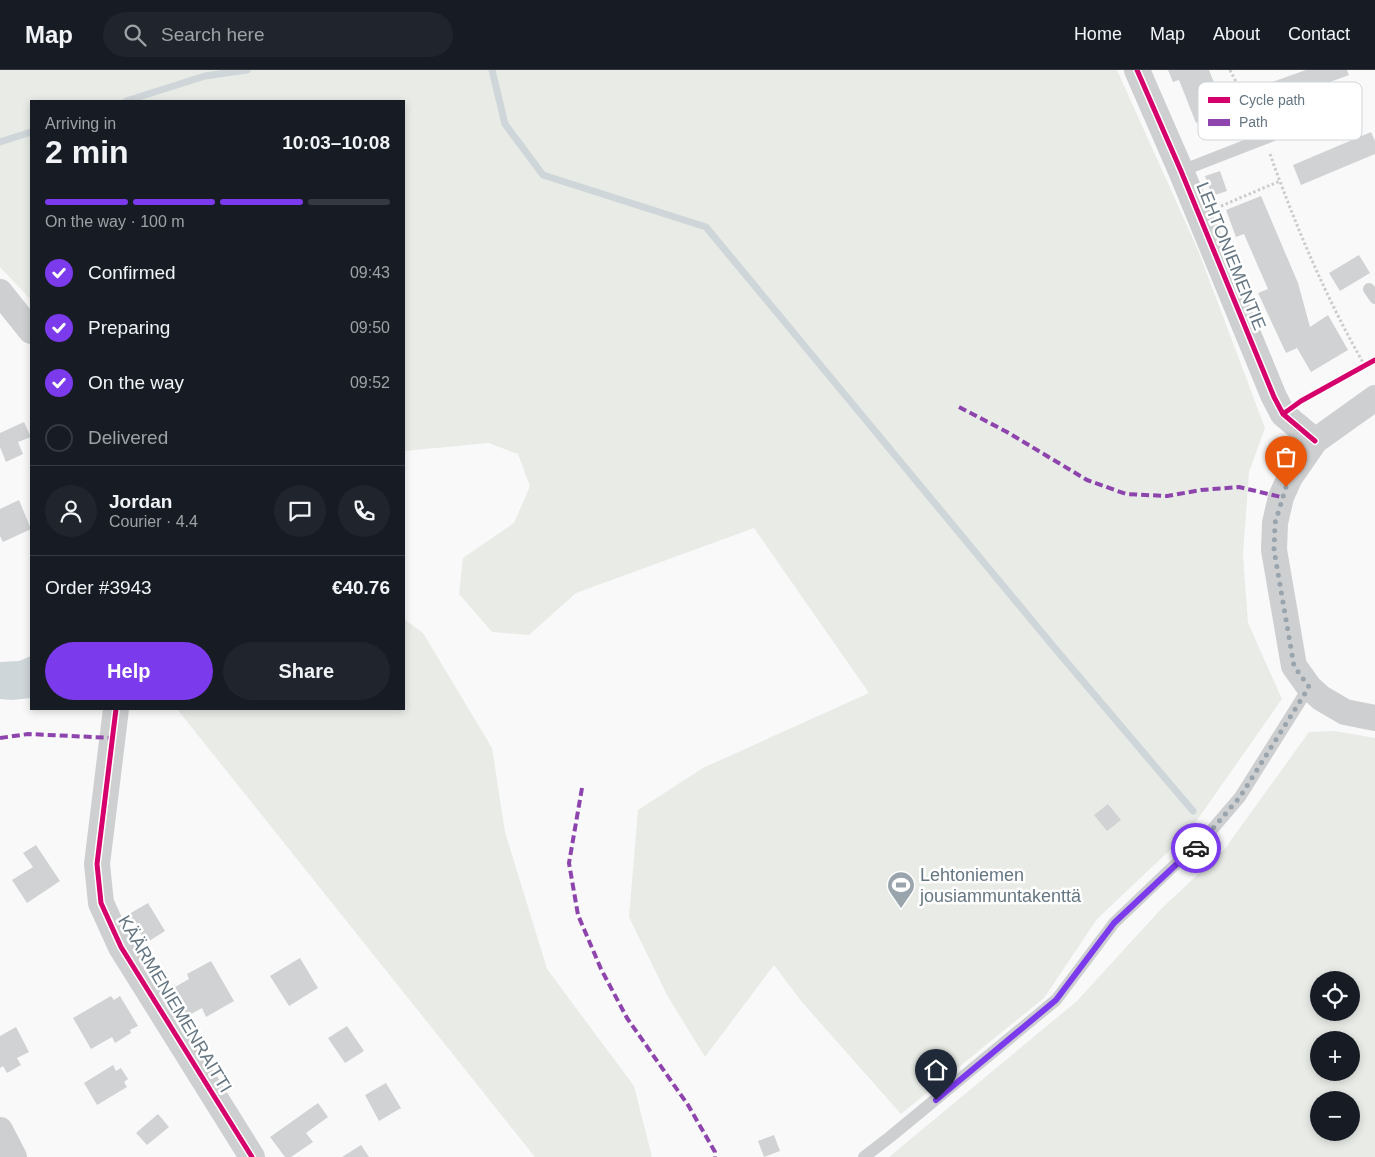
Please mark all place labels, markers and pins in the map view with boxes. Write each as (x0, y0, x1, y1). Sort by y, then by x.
pin (1265, 436, 1307, 487)
place label: Lehtoniemen jousiammuntakenttä (919, 865, 1082, 906)
sports icon: Lehtoniemen jousiammuntakenttä (886, 870, 916, 909)
pin (915, 1049, 957, 1100)

